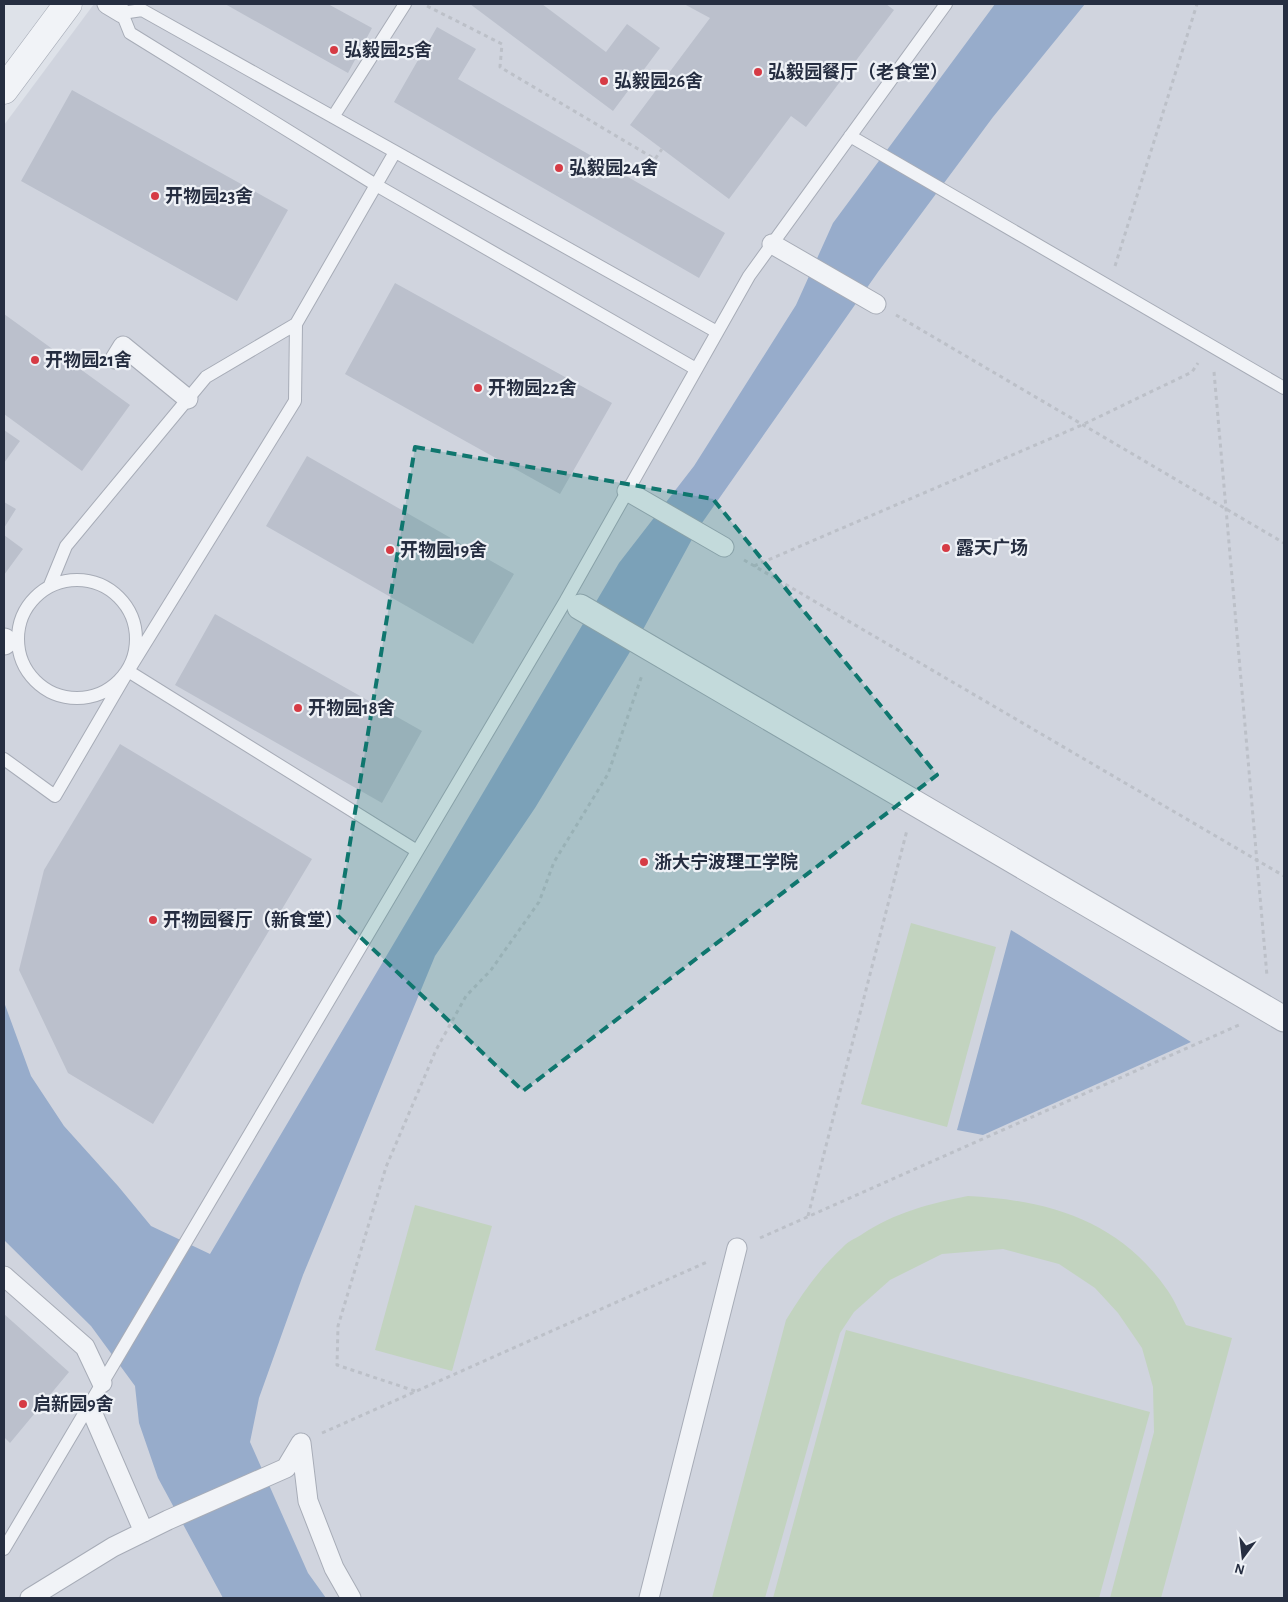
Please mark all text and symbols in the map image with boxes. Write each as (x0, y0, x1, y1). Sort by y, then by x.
place label: 弘毅园25舍 (344, 40, 432, 60)
marker: 弘毅园25舍 (328, 44, 340, 56)
place label: 弘毅园餐厅（老食堂） (768, 62, 948, 82)
marker: 弘毅园餐厅（老食堂） (752, 66, 764, 78)
place label: 弘毅园26舍 (614, 71, 703, 91)
marker: 弘毅园26舍 (598, 75, 610, 87)
place label: 弘毅园24舍 (569, 158, 659, 178)
marker: 弘毅园24舍 (553, 162, 565, 174)
place label: 开物园23舍 (165, 186, 253, 206)
marker: 开物园23舍 (149, 190, 161, 202)
place label: 开物园21舍 (45, 350, 132, 370)
marker: 开物园21舍 (29, 354, 41, 366)
place label: 开物园22舍 (488, 378, 577, 398)
marker: 开物园22舍 (472, 382, 484, 394)
place label: 露天广场 (956, 538, 1028, 558)
place label: 开物园19舍 (400, 540, 487, 560)
marker: 露天广场 (940, 542, 952, 554)
marker: 开物园19舍 (384, 544, 396, 556)
place label: 开物园18舍 (308, 698, 395, 718)
marker: 开物园18舍 (292, 702, 304, 714)
place label: 浙大宁波理工学院 (654, 852, 798, 872)
marker: 浙大宁波理工学院 (638, 856, 650, 868)
place label: 开物园餐厅（新食堂） (163, 910, 343, 930)
marker: 开物园餐厅（新食堂） (147, 914, 159, 926)
place label: 启新园9舍 (33, 1394, 114, 1414)
marker: 启新园9舍 (17, 1398, 29, 1410)
north arrow (1218, 1532, 1268, 1582)
text: N (1233, 1561, 1246, 1577)

